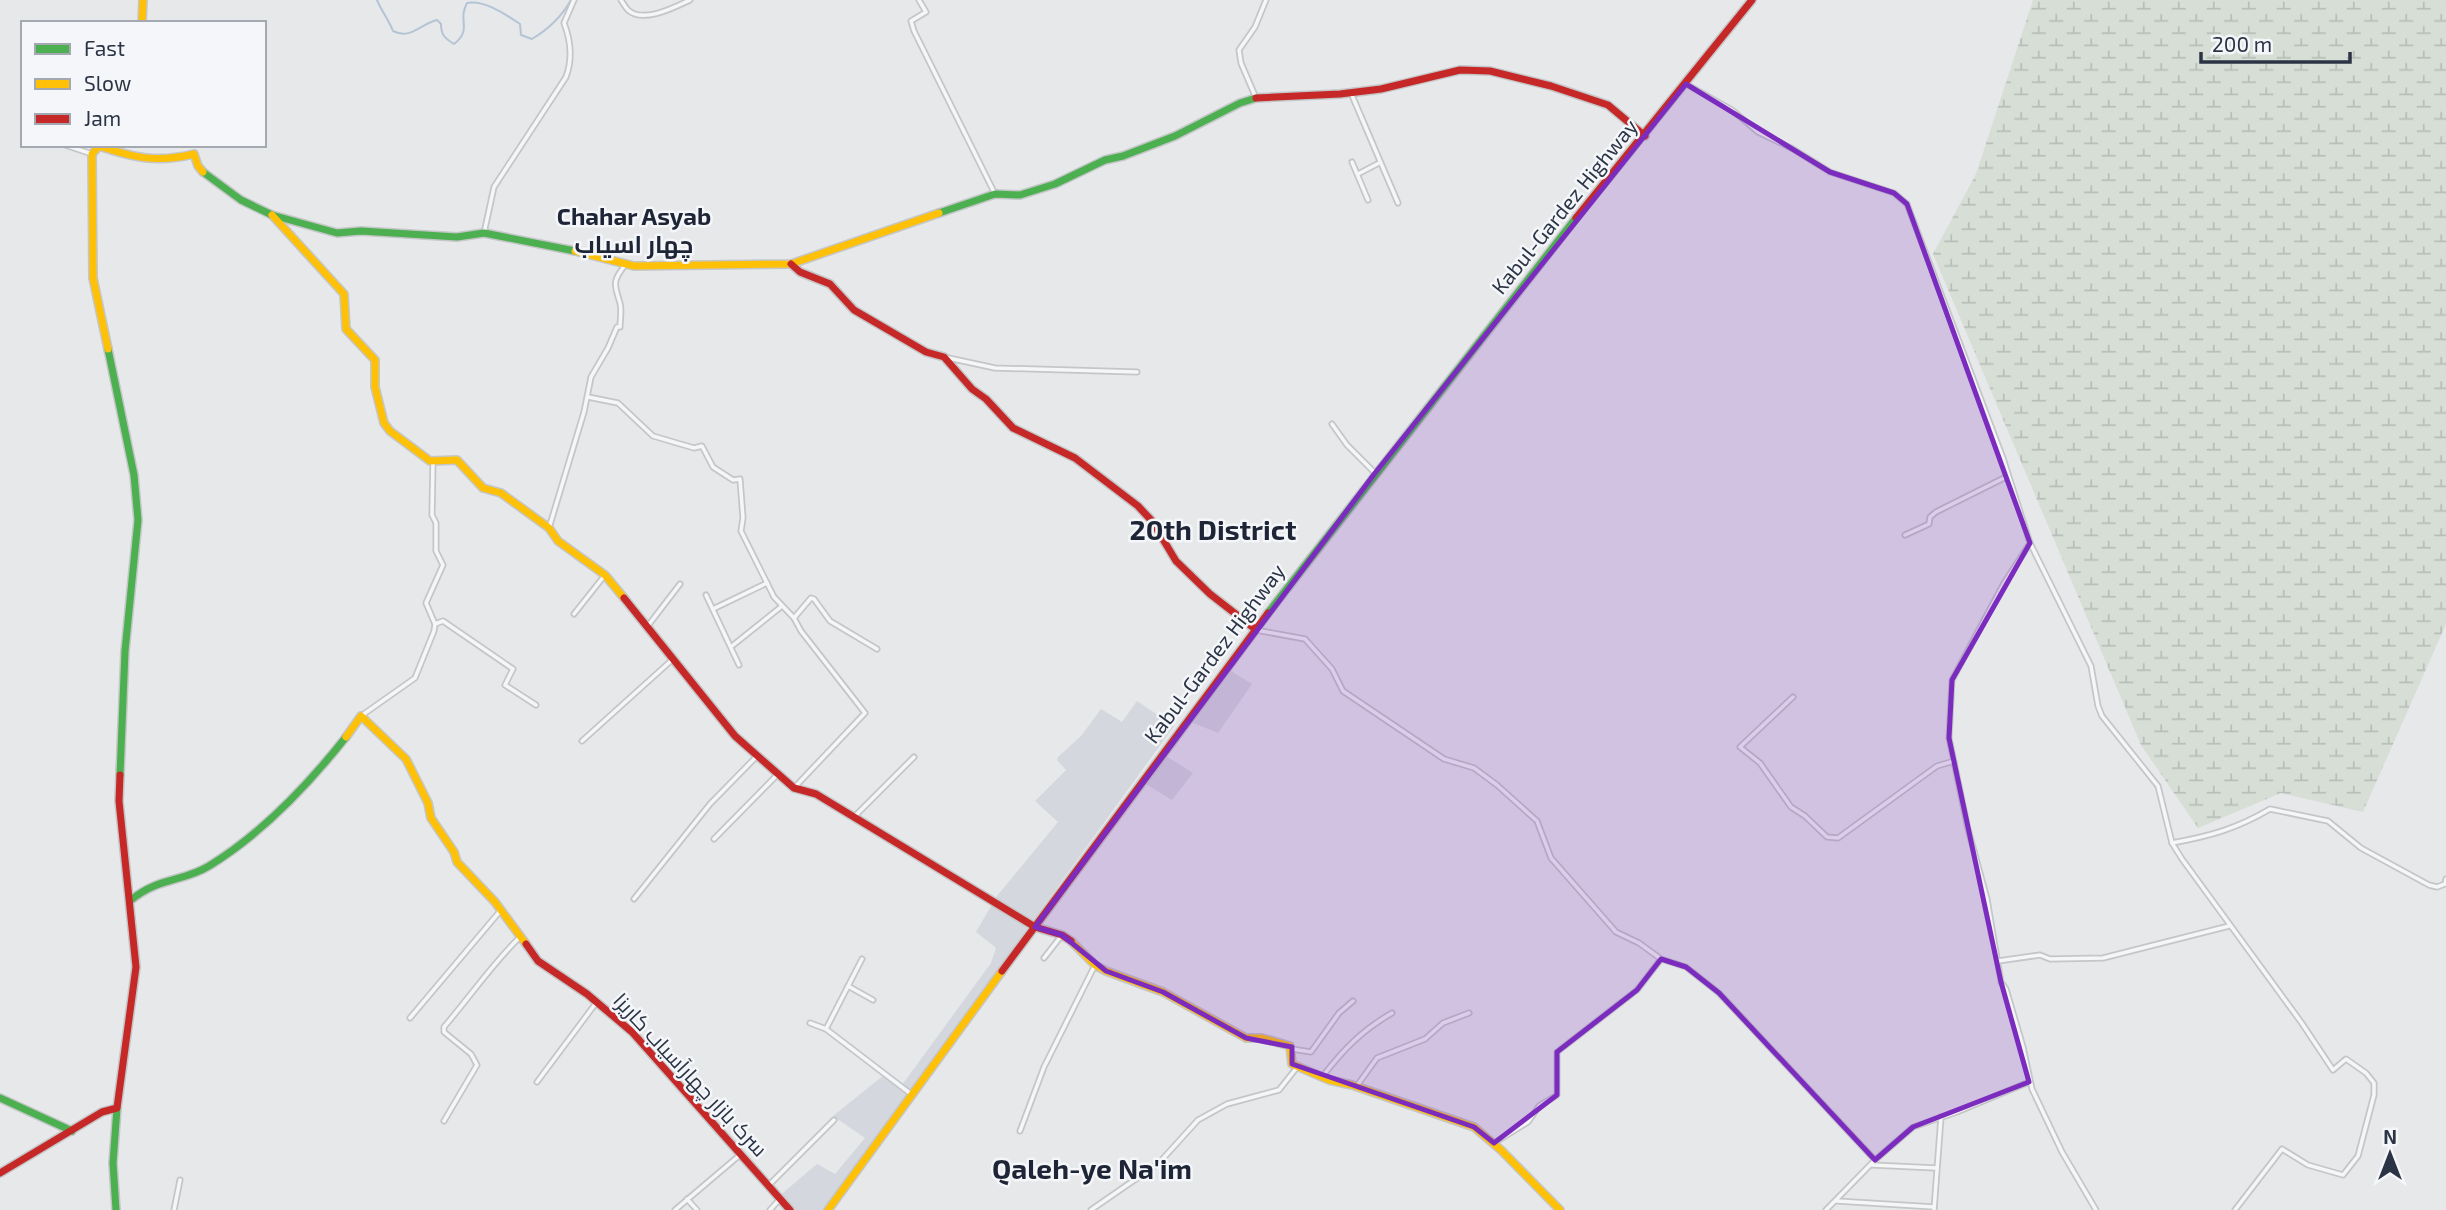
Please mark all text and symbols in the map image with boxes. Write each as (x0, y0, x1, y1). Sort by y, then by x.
legend (21, 21, 266, 147)
scale bar (2201, 21, 2350, 65)
text: 200 m (2212, 31, 2272, 56)
text: Fast (84, 35, 125, 60)
text: Slow (84, 70, 131, 95)
text: Jam (84, 105, 121, 130)
street label: Kabul-Gardez Highway (1486, 114, 1642, 299)
district label: Chahar Asyab چهار اسیاب (557, 201, 711, 262)
district label: 20th District (1130, 512, 1296, 546)
street label: Kabul-Gardez Highway (1138, 559, 1289, 748)
street label: سرک بازار چهارآسیاب کاریزا (607, 987, 773, 1163)
north arrow (2355, 1119, 2425, 1189)
text: N (2383, 1125, 2397, 1148)
district label: Qaleh-ye Na'im (992, 1151, 1192, 1186)

